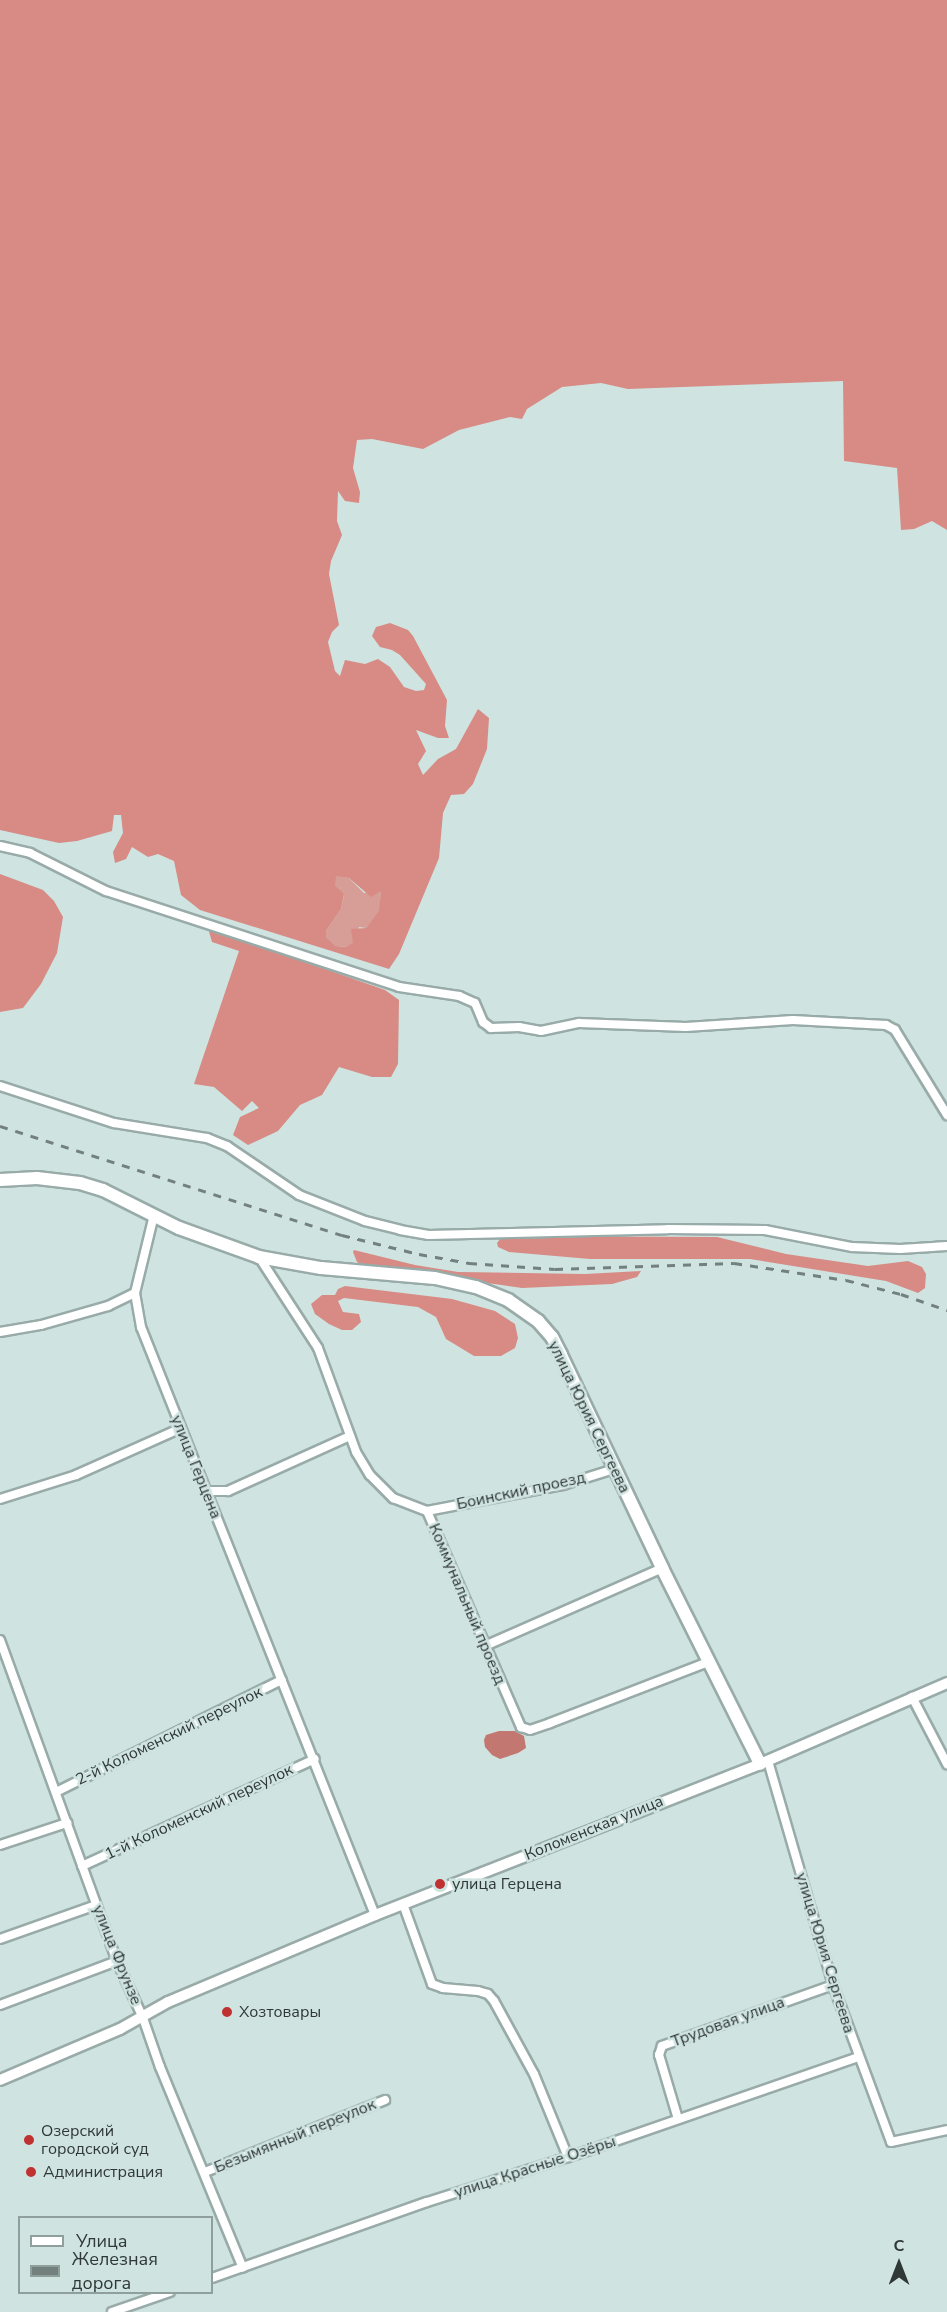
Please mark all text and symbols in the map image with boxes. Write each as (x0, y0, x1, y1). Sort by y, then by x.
street label: улица Юрия Сергеева (544, 1338, 634, 1496)
street label: улица Герцена (167, 1412, 225, 1522)
street label: Боинский проезд (455, 1468, 587, 1514)
street label: Коммунальный проезд (424, 1521, 510, 1687)
street label: 2-й Коломенский переулок (73, 1682, 265, 1790)
street label: 1-й Коломенский переулок (102, 1760, 296, 1864)
street label: Коломенская улица (522, 1791, 666, 1865)
street label: улица Юрия Сергеева (791, 1870, 859, 2036)
place label: улица Герцена (452, 1874, 562, 1894)
marker: улица Герцена (433, 1877, 447, 1891)
street label: улица Фрунзе (88, 1902, 146, 2008)
street label: Трудовая улица (669, 1993, 787, 2051)
place label: Хозтовары (239, 2002, 321, 2022)
marker: Хозтовары (220, 2005, 234, 2019)
street label: Безымянный переулок (211, 2095, 379, 2177)
place label: Озерский городской суд (41, 2121, 149, 2159)
street label: улица Красные Озёры (452, 2132, 618, 2202)
marker: Озерский городской суд (22, 2133, 36, 2147)
place label: Администрация (43, 2162, 163, 2182)
marker: Администрация (24, 2165, 38, 2179)
legend (18, 2216, 213, 2294)
text: Улица (76, 2229, 127, 2253)
north arrow (869, 2234, 929, 2294)
text: С (894, 2235, 904, 2257)
text: Железная дорога (72, 2247, 158, 2295)

